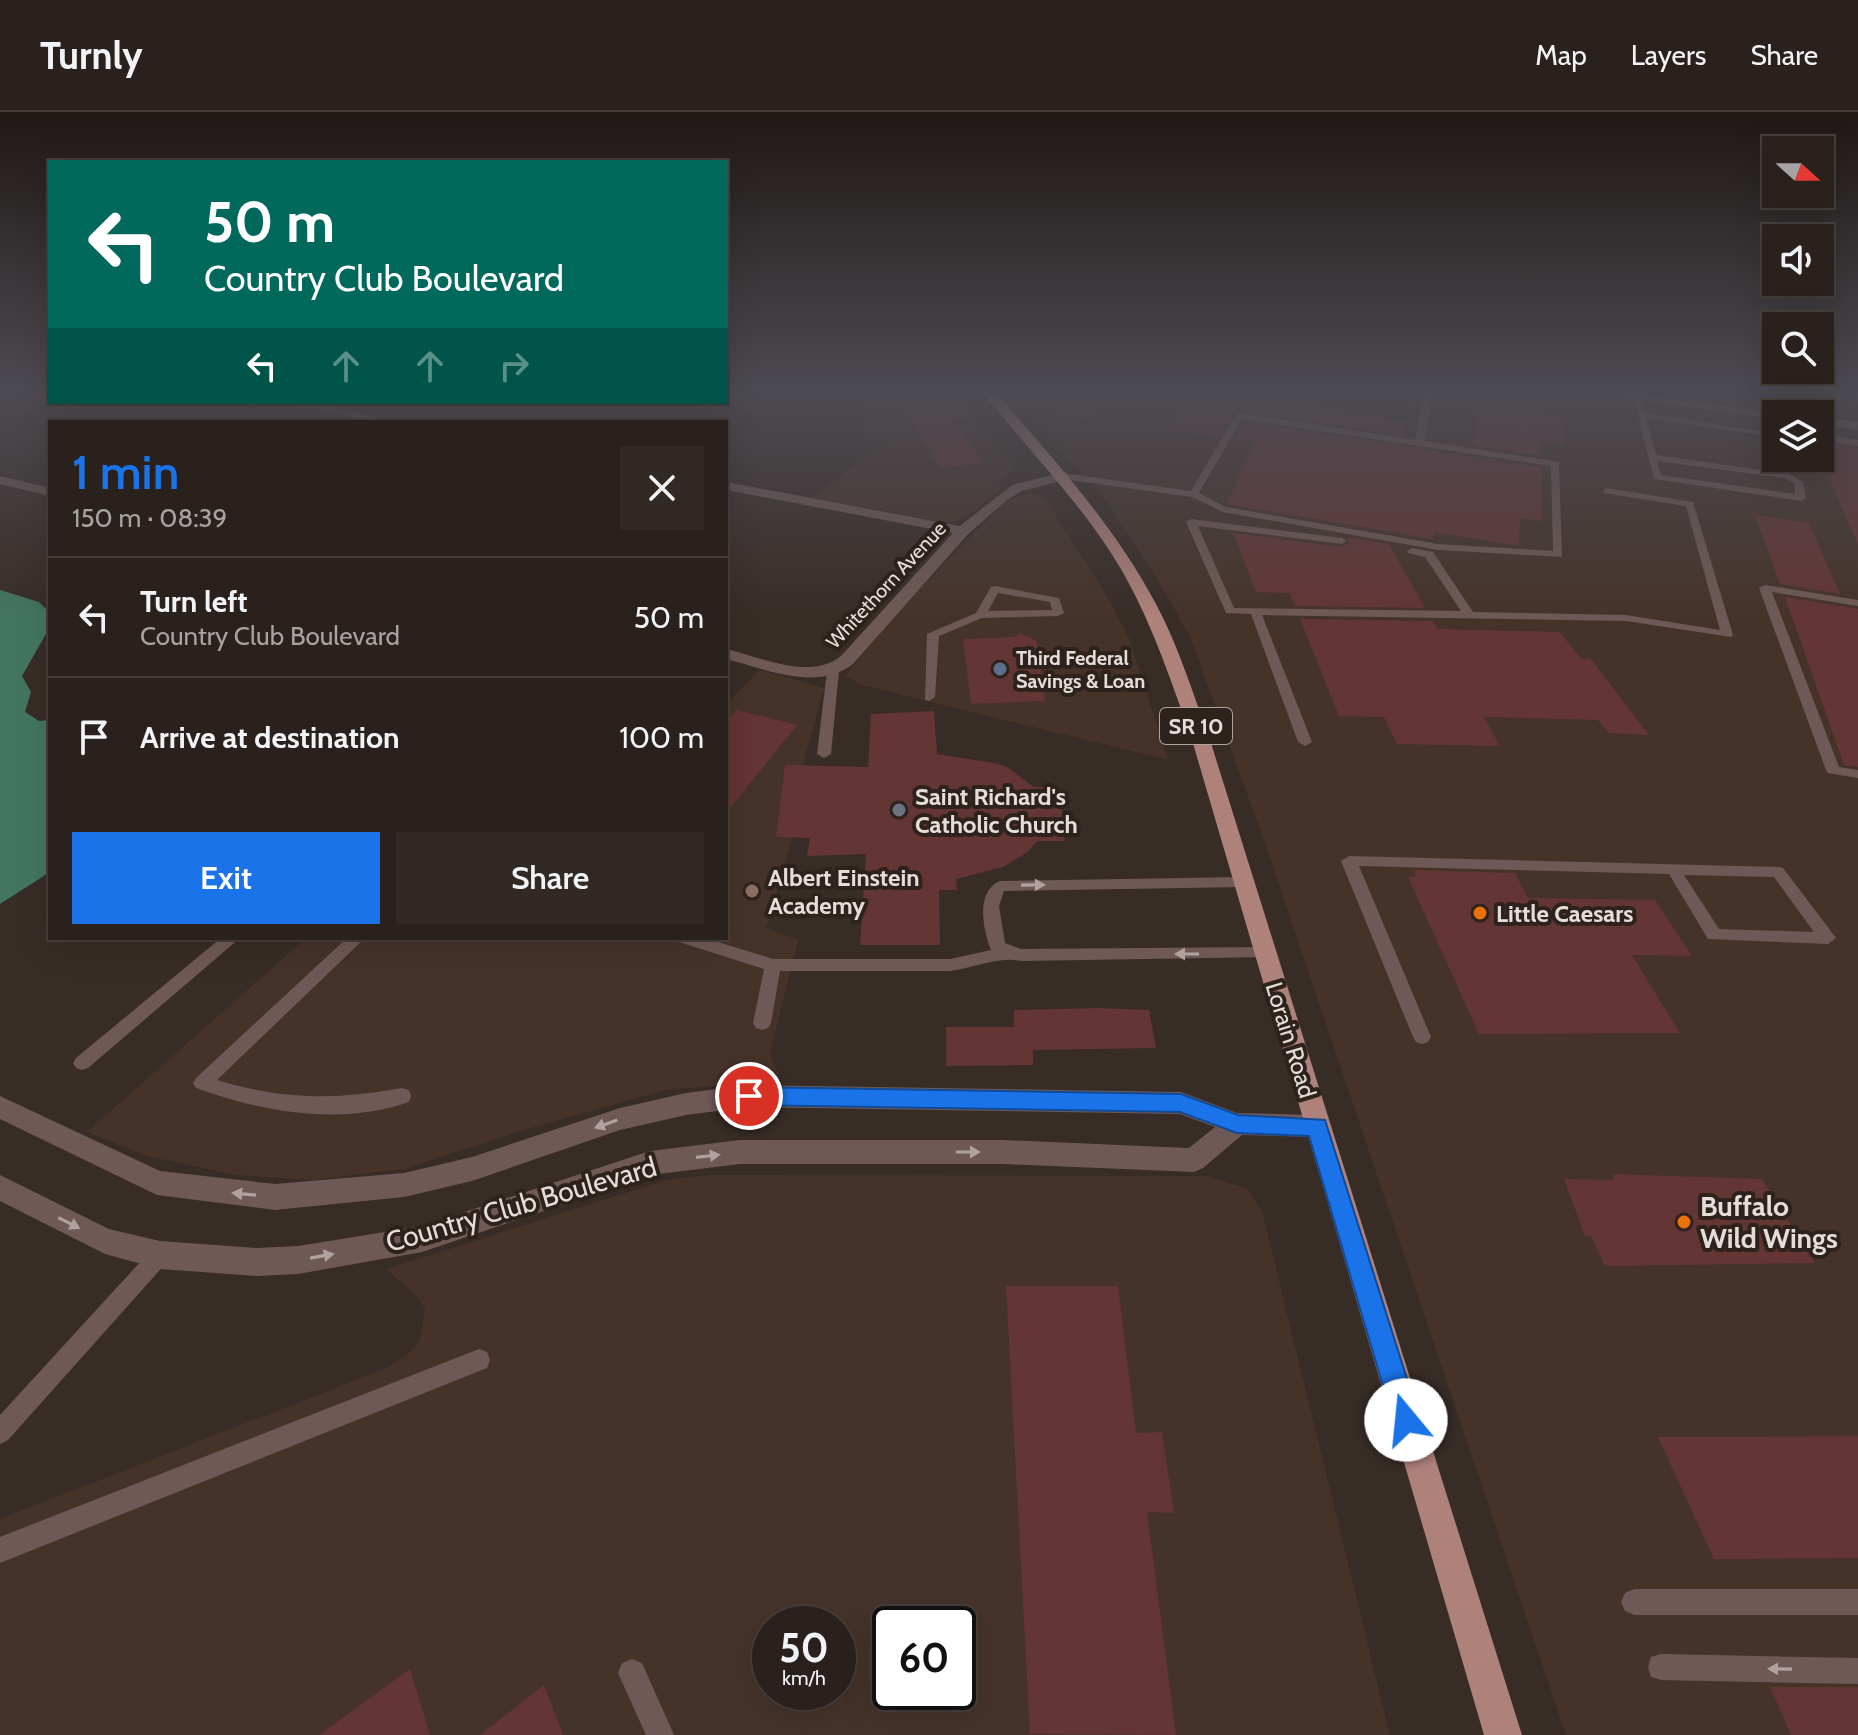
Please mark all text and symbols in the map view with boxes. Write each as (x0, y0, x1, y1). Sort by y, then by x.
text: Turnly (40, 32, 143, 79)
text: Map (1535, 38, 1587, 72)
text: Layers (1631, 38, 1706, 72)
text: Share (1750, 38, 1818, 72)
north arrow (1762, 136, 1834, 208)
map controls (1762, 136, 1834, 472)
text: 50 m (204, 188, 335, 256)
icon: left (72, 192, 176, 296)
button: sound (1762, 224, 1834, 296)
text: Country Club Boulevard (204, 256, 564, 300)
button: search (1762, 312, 1834, 384)
icon: left (240, 344, 284, 388)
icon: ahead (324, 344, 368, 388)
icon: ahead (408, 344, 452, 388)
icon: right (492, 344, 536, 388)
button: layers (1762, 400, 1834, 472)
text: 1 min (72, 443, 179, 501)
button: close (620, 446, 704, 530)
text: 150 m · 08:39 (72, 502, 227, 534)
street label: Whitethorn Avenue (821, 517, 951, 653)
text: Turn left (140, 583, 248, 620)
icon: left (72, 595, 116, 639)
text: 50 m (634, 599, 704, 636)
text: Country Club Boulevard (140, 620, 400, 652)
place label: Third Federal Savings & Loan (1016, 646, 1145, 693)
marker: Third Federal Savings & Loan (991, 660, 1009, 678)
road number: SR 10 (1160, 708, 1232, 744)
icon: arrive (72, 715, 116, 759)
text: Arrive at destination (140, 719, 400, 756)
text: 100 m (619, 719, 704, 756)
place label: Saint Richard's Catholic Church (915, 782, 1078, 839)
marker: Saint Richard's Catholic Church (890, 801, 908, 819)
button: Exit (72, 832, 380, 924)
button: Share (396, 832, 704, 924)
place label: Albert Einstein Academy (768, 863, 919, 920)
one-way arrow (1021, 879, 1046, 892)
marker: Albert Einstein Academy (743, 882, 761, 900)
place label: Little Caesars (1496, 899, 1633, 928)
marker: Little Caesars (1471, 904, 1489, 922)
one-way arrow (1174, 948, 1199, 961)
street label: Lorain Road (1260, 978, 1322, 1102)
pin (715, 1062, 783, 1130)
icon: arrive (727, 1074, 771, 1118)
one-way arrow (594, 1118, 618, 1130)
one-way arrow (956, 1146, 981, 1158)
street label: Country Club Boulevard (382, 1149, 660, 1259)
one-way arrow (696, 1149, 721, 1162)
one-way arrow (231, 1188, 256, 1201)
place label: Buffalo Wild Wings (1700, 1189, 1838, 1255)
marker: Buffalo Wild Wings (1675, 1213, 1693, 1231)
one-way arrow (58, 1216, 81, 1229)
one-way arrow (310, 1250, 335, 1262)
position arrow (1364, 1378, 1448, 1462)
speed limit sign: 60 (872, 1606, 976, 1710)
text: 50 (779, 1623, 829, 1672)
one-way arrow (1767, 1663, 1792, 1676)
text: km/h (782, 1666, 826, 1690)

